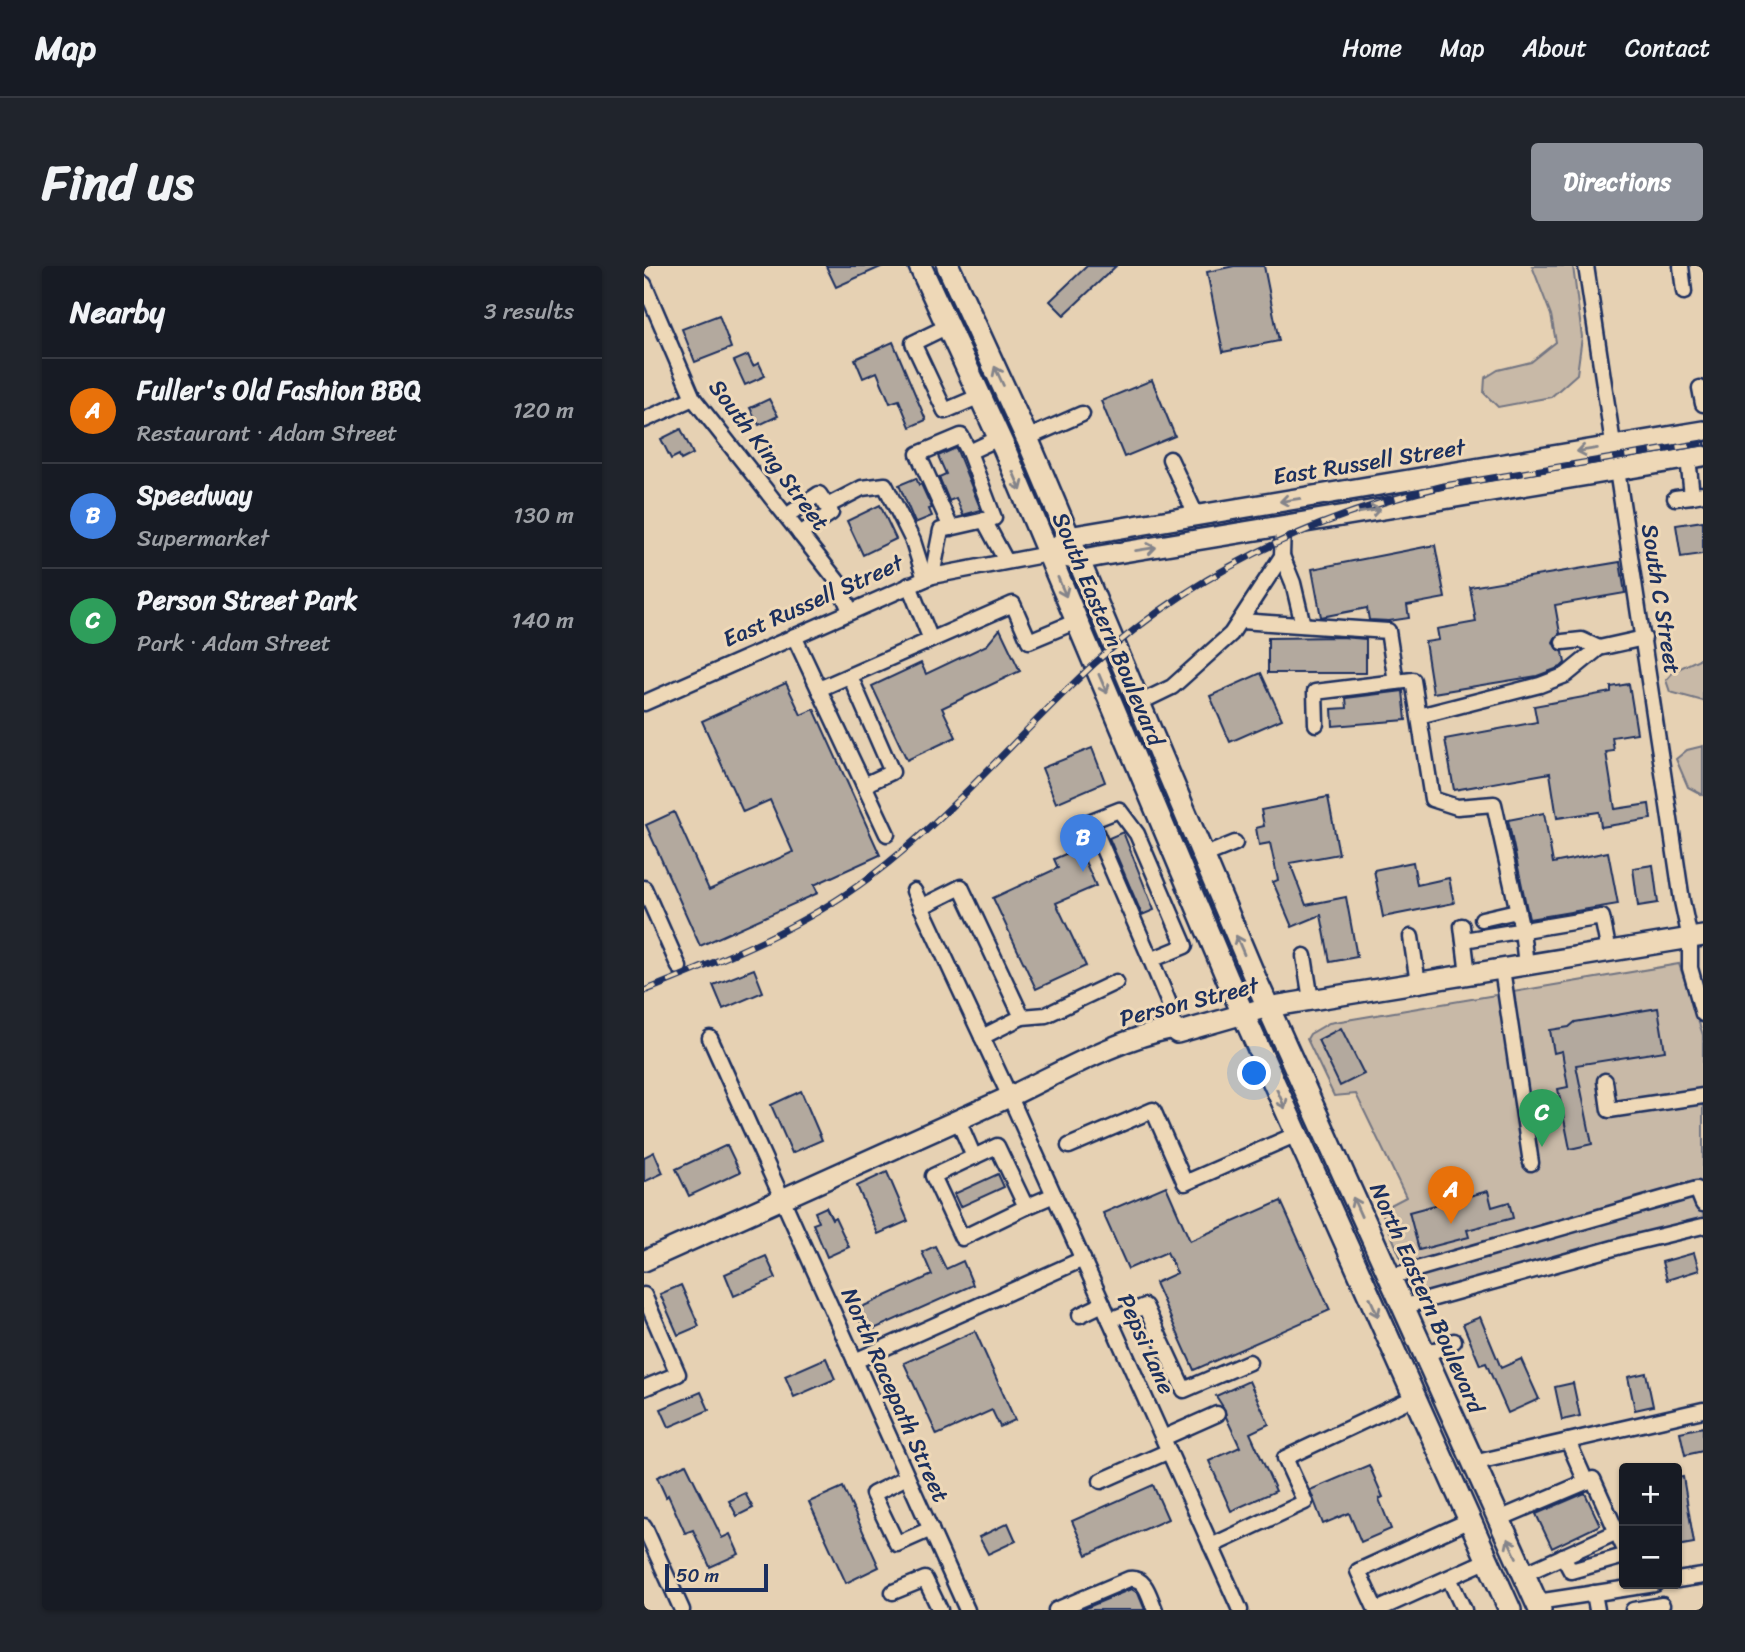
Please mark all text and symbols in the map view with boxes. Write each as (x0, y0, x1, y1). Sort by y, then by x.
text: Map (35, 19, 96, 77)
text: Home (1342, 27, 1402, 69)
text: Map (1440, 27, 1484, 69)
text: About (1522, 27, 1587, 69)
text: Contact (1625, 27, 1710, 69)
text: Find us (42, 139, 194, 226)
button: Directions (1531, 143, 1703, 221)
text: Nearby (70, 285, 165, 339)
text: 3 results (484, 291, 574, 332)
one-way arrow (992, 366, 1005, 387)
text: Fuller's Old Fashion BBQ (137, 367, 421, 413)
street label: South King Street (698, 370, 840, 540)
text: A (85, 390, 101, 431)
text: 120 m (513, 390, 574, 431)
text: Restaurant · Adam Street (137, 413, 397, 454)
street label: East Russell Street (1270, 426, 1470, 497)
one-way arrow (1576, 444, 1599, 457)
one-way arrow (1011, 469, 1024, 491)
text: Speedway (137, 472, 252, 518)
one-way arrow (1279, 494, 1302, 507)
text: B (86, 495, 100, 536)
text: 130 m (513, 495, 574, 536)
one-way arrow (1358, 504, 1381, 517)
street label: South Eastern Boulevard (1040, 506, 1177, 754)
text: Supermarket (137, 518, 269, 559)
street label: South C Street (1629, 521, 1693, 677)
street label: East Russell Street (716, 542, 912, 659)
one-way arrow (1134, 542, 1156, 555)
one-way arrow (1057, 576, 1070, 597)
text: Person Street Park (137, 577, 358, 623)
text: C (86, 600, 100, 641)
text: 140 m (512, 600, 574, 641)
text: Park · Adam Street (137, 623, 331, 664)
one-way arrow (1097, 672, 1110, 694)
pin: B (1060, 814, 1106, 872)
one-way arrow (1233, 934, 1246, 956)
street label: Person Street (1115, 965, 1265, 1039)
your location (1237, 1056, 1271, 1090)
one-way arrow (1275, 1088, 1288, 1109)
pin: C (1519, 1089, 1565, 1147)
pin: A (1428, 1166, 1474, 1224)
street label: North Eastern Boulevard (1358, 1176, 1497, 1422)
one-way arrow (1350, 1197, 1363, 1218)
street label: North Racepath Street (829, 1281, 961, 1509)
street label: Pepsi Lane (1105, 1287, 1187, 1402)
one-way arrow (1368, 1295, 1381, 1317)
map controls (1619, 1463, 1682, 1589)
button: + (1619, 1463, 1682, 1526)
button: − (1619, 1526, 1682, 1589)
one-way arrow (1505, 1538, 1518, 1559)
text: 50 m (676, 1559, 719, 1592)
scale bar (665, 1561, 768, 1593)

